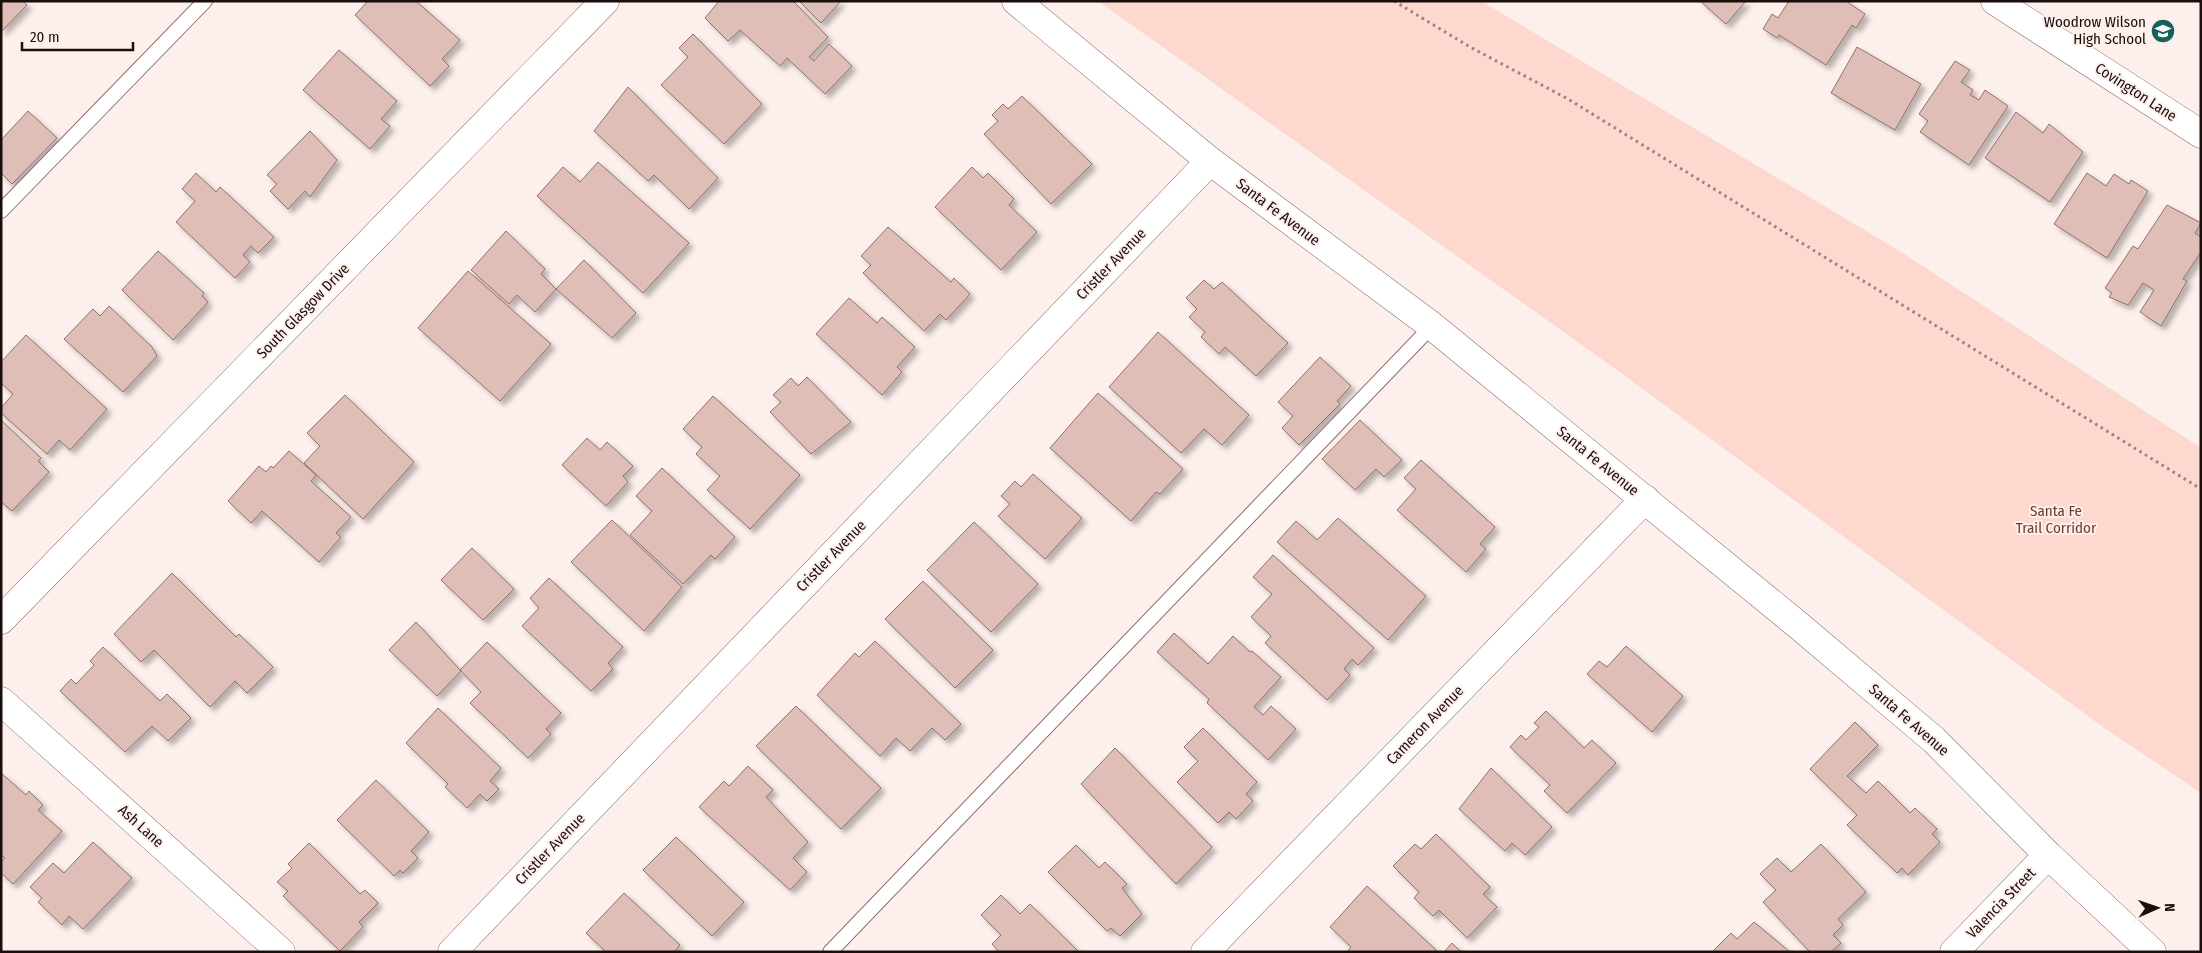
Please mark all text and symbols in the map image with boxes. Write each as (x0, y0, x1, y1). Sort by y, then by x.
place label: Woodrow Wilson High School (2044, 13, 2146, 48)
school or university icon: Woodrow Wilson High School (2150, 18, 2176, 44)
scale bar (22, 20, 134, 52)
text: 20 m (30, 28, 60, 46)
street label: Covington Lane (2092, 59, 2180, 125)
street label: Santa Fe Avenue (1232, 175, 1324, 249)
street label: Cristler Avenue (1072, 224, 1150, 304)
street label: South Glasgow Drive (253, 260, 353, 362)
street label: Santa Fe Avenue (1553, 422, 1643, 500)
park label: Santa Fe Trail Corridor (2016, 502, 2097, 537)
street label: Cristler Avenue (792, 516, 870, 596)
street label: Santa Fe Avenue (1865, 680, 1953, 760)
street label: Cameron Avenue (1383, 682, 1467, 768)
street label: Ash Lane (115, 801, 167, 851)
street label: Cristler Avenue (511, 809, 589, 889)
street label: Valencia Street (1963, 864, 2039, 942)
north arrow (2132, 883, 2182, 933)
text: N (2161, 903, 2178, 912)

